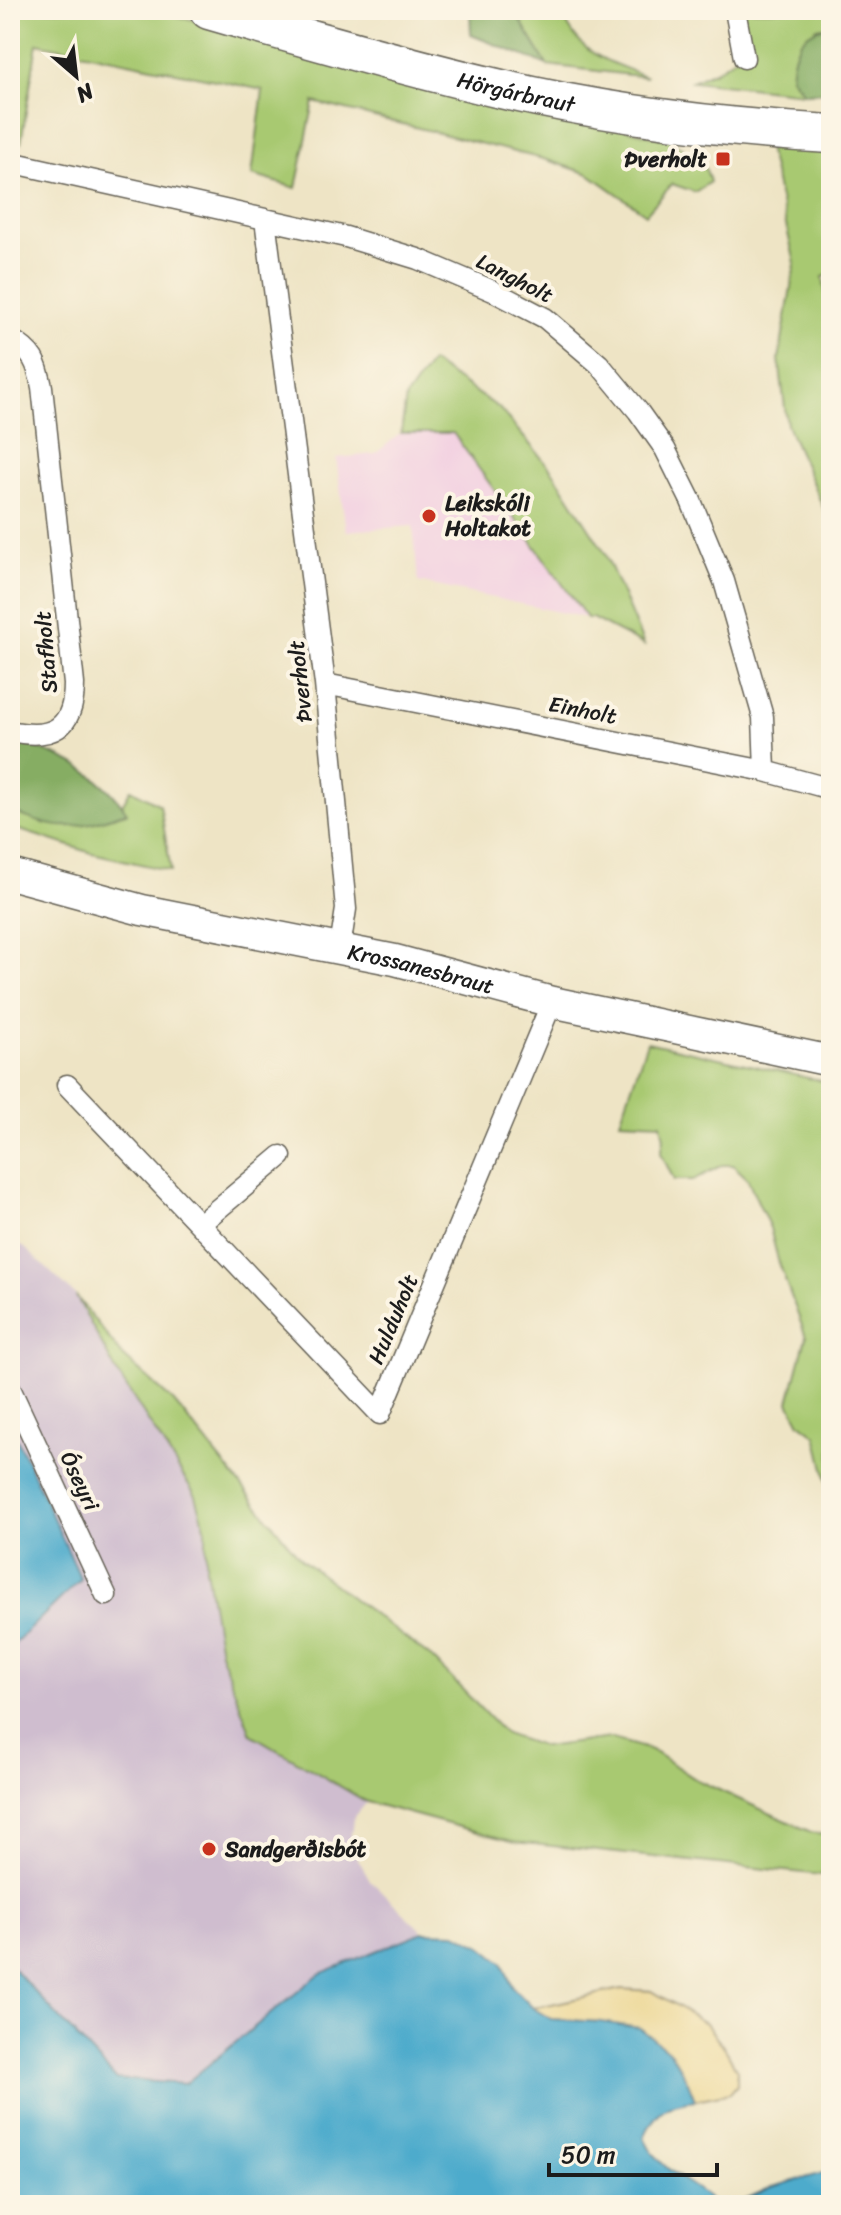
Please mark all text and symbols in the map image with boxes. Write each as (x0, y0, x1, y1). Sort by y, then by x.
north arrow (36, 36, 116, 116)
street label: Hörgárbraut (453, 60, 579, 124)
text: N (69, 72, 102, 114)
place label: Þverholt (624, 140, 707, 179)
marker: Þverholt (714, 150, 732, 168)
street label: Langholt (469, 242, 561, 314)
place label: Leikskóli Holtakot (444, 484, 531, 548)
marker: Leikskóli Holtakot (420, 507, 438, 525)
street label: Stafholt (23, 609, 69, 695)
street label: Þverholt (276, 638, 324, 724)
street label: Einholt (546, 684, 621, 736)
street label: Krossanesbraut (345, 932, 499, 1005)
street label: Hulduholt (356, 1267, 430, 1370)
street label: Óseyri (49, 1445, 111, 1518)
place label: Sandgerðisbót (224, 1830, 367, 1869)
marker: Sandgerðisbót (200, 1840, 218, 1858)
scale bar (549, 2127, 717, 2177)
text: 50 m (561, 2134, 616, 2176)

